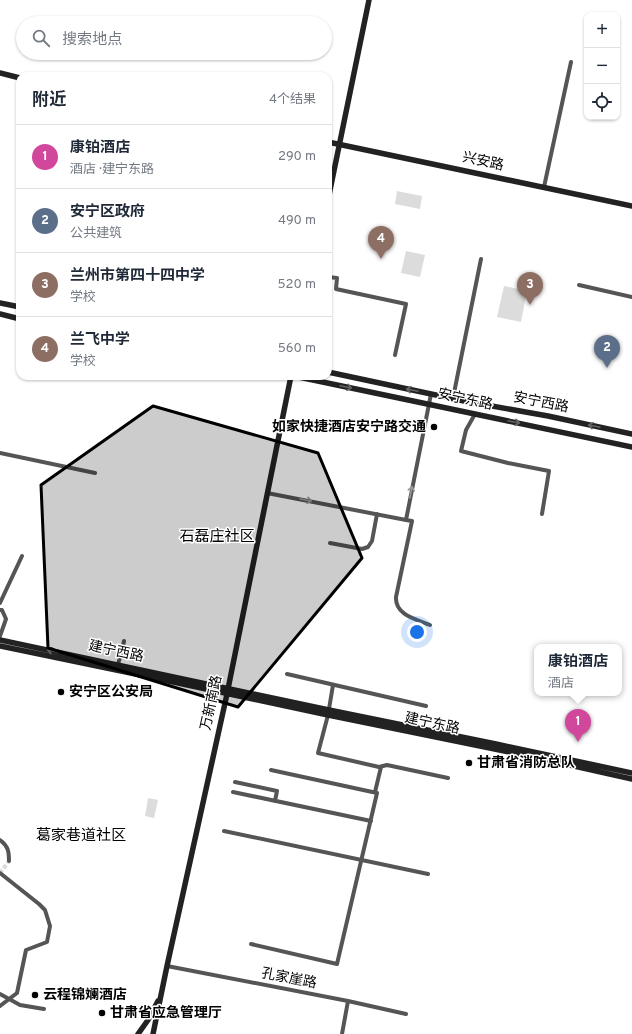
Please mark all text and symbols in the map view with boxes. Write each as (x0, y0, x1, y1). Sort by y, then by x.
map controls (584, 12, 620, 120)
button: + (584, 12, 620, 48)
search box (16, 16, 332, 60)
icon: search (30, 27, 52, 49)
text: 搜索地点 (62, 31, 122, 50)
button: − (584, 48, 620, 84)
button: locate (584, 84, 620, 120)
text: 附近 (32, 90, 66, 112)
text: 4个结果 (269, 92, 316, 108)
text: 康铂酒店 (70, 139, 130, 158)
text: 1 (42, 149, 48, 165)
text: 290 m (278, 149, 316, 165)
street label: 兴安路 (461, 149, 505, 175)
text: 酒店 · 建宁东路 (70, 162, 154, 178)
text: 安宁区政府 (70, 203, 145, 222)
text: 2 (41, 213, 49, 229)
text: 490 m (278, 213, 316, 229)
text: 公共建筑 (70, 226, 122, 242)
pin: 4 (368, 226, 394, 259)
text: 兰州市第四十四中学 (70, 267, 205, 286)
pin: 3 (517, 272, 543, 305)
text: 3 (41, 277, 49, 293)
text: 520 m (278, 277, 316, 293)
text: 学校 (70, 290, 96, 306)
text: 兰飞中学 (70, 331, 130, 350)
pin: 2 (594, 335, 620, 368)
text: 4 (41, 341, 49, 357)
text: 560 m (278, 341, 316, 357)
text: 学校 (70, 354, 96, 370)
one-way arrow (339, 383, 352, 391)
one-way arrow (405, 385, 418, 393)
street label: 安宁东路 (436, 385, 494, 414)
street label: 安宁西路 (512, 388, 570, 417)
place label: 如家快捷酒店安宁路交通 (272, 418, 426, 436)
one-way arrow (507, 419, 520, 427)
marker: 如家快捷酒店安宁路交通 (429, 422, 439, 432)
one-way arrow (588, 422, 601, 430)
one-way arrow (408, 486, 416, 499)
one-way arrow (299, 497, 312, 505)
district label: 石磊庄社区 (179, 528, 255, 547)
your location (407, 622, 427, 642)
street label: 建宁西路 (87, 637, 145, 666)
popup (534, 644, 622, 696)
one-way arrow (47, 646, 60, 654)
text: 康铂酒店 (548, 653, 608, 672)
street label: 万新南路 (198, 674, 226, 732)
text: 酒店 (548, 676, 574, 692)
place label: 安宁区公安局 (69, 683, 153, 701)
marker: 安宁区公安局 (56, 687, 66, 697)
street label: 建宁东路 (403, 709, 461, 738)
pin: 1 (565, 709, 591, 742)
place label: 甘肃省消防总队 (477, 755, 575, 772)
marker: 甘肃省消防总队 (464, 758, 474, 768)
district label: 葛家巷道社区 (36, 827, 126, 846)
street label: 孔家崖路 (260, 964, 318, 993)
place label: 云程锦斓酒店 (43, 986, 127, 1004)
marker: 云程锦斓酒店 (30, 990, 40, 1000)
place label: 甘肃省应急管理厅 (110, 1004, 222, 1022)
marker: 甘肃省应急管理厅 (97, 1008, 107, 1018)

